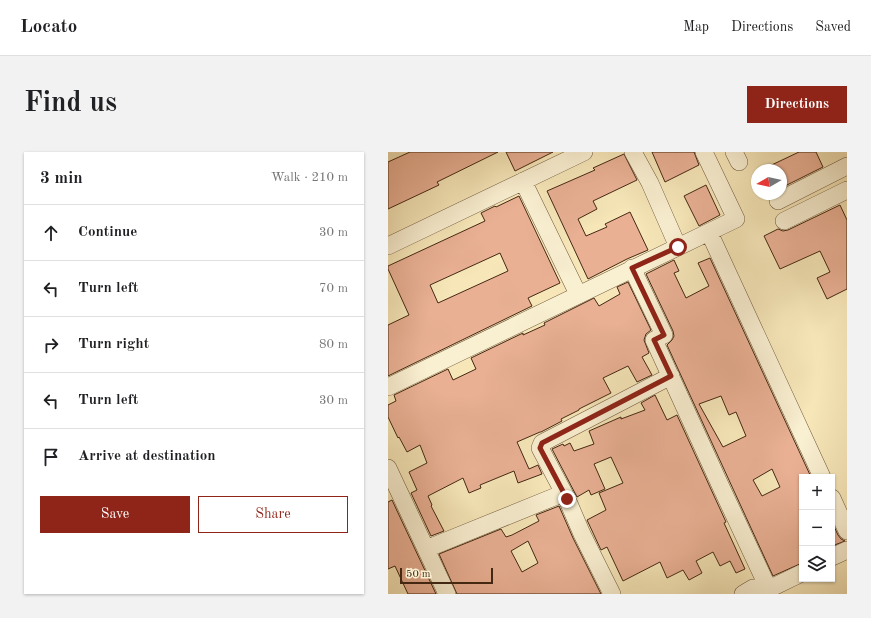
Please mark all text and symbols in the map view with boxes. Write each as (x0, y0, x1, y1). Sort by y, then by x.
text: Locato (20, 18, 77, 37)
text: Map (683, 20, 709, 34)
text: Directions (731, 20, 793, 34)
text: Saved (815, 20, 851, 34)
button: Directions (747, 86, 847, 123)
text: Find us (24, 90, 117, 118)
north arrow (751, 164, 787, 200)
text: 3 min (40, 170, 83, 187)
text: Walk · 210 m (271, 171, 348, 184)
icon: ahead (40, 222, 62, 244)
text: Continue (78, 225, 137, 240)
text: 30 m (319, 226, 348, 239)
route start (669, 238, 687, 256)
icon: left (40, 278, 62, 300)
text: Turn left (78, 281, 138, 296)
text: 70 m (319, 282, 348, 295)
icon: right (40, 334, 62, 356)
text: Turn right (78, 337, 149, 352)
text: 80 m (319, 338, 348, 351)
icon: left (40, 390, 62, 412)
text: Turn left (78, 393, 138, 408)
text: 30 m (319, 394, 348, 407)
icon: arrive (40, 446, 62, 468)
text: Arrive at destination (78, 449, 216, 464)
map controls (799, 474, 835, 582)
button: + (799, 474, 835, 510)
route end (558, 490, 576, 508)
button: Save (40, 496, 190, 533)
button: Share (198, 496, 348, 533)
button: − (799, 510, 835, 546)
button: layers (799, 546, 835, 582)
scale bar (400, 566, 493, 585)
text: 50 m (406, 569, 431, 580)

